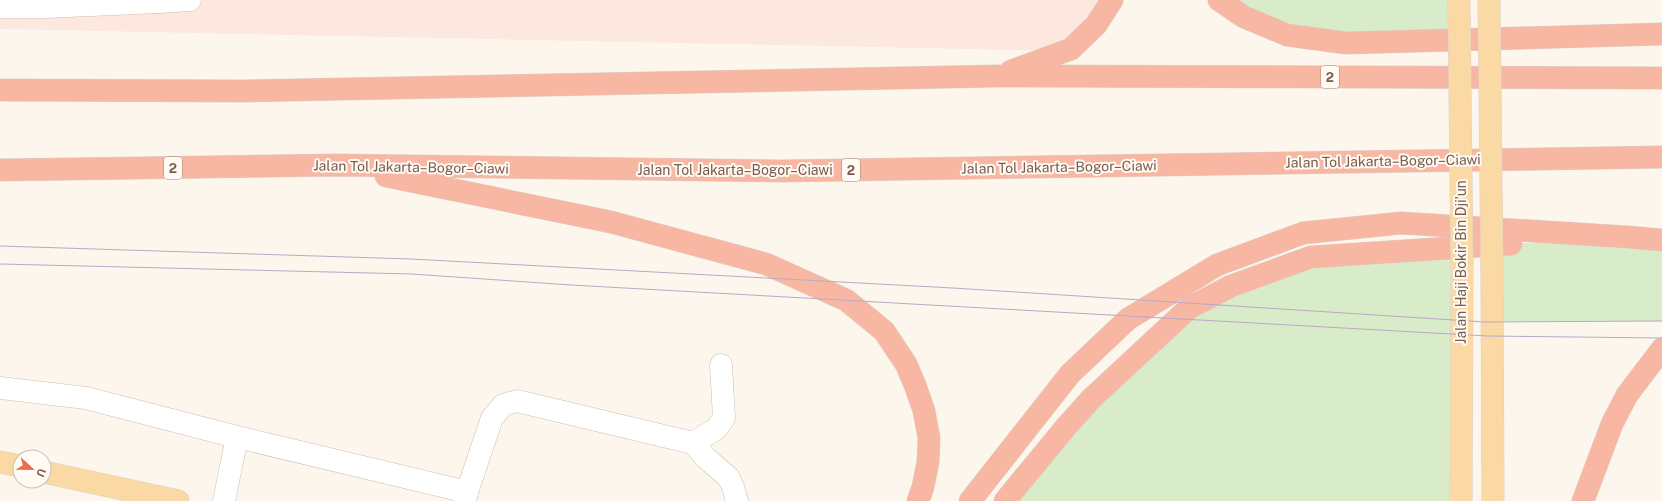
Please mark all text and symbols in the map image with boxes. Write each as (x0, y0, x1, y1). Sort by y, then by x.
road number: 2 (1321, 66, 1339, 88)
street label: Jalan Tol Jakarta–Bogor–Ciawi (1285, 151, 1481, 171)
road number: 2 (164, 157, 182, 179)
street label: Jalan Tol Jakarta–Bogor–Ciawi (313, 157, 509, 177)
street label: Jalan Tol Jakarta–Bogor–Ciawi (961, 157, 1157, 177)
road number: 2 (842, 159, 860, 181)
street label: Jalan Tol Jakarta–Bogor–Ciawi (637, 162, 833, 178)
street label: Jalan Haji Bokir Bin Dji'un (1453, 180, 1469, 344)
north arrow (12, 449, 52, 489)
text: U (34, 467, 48, 479)

